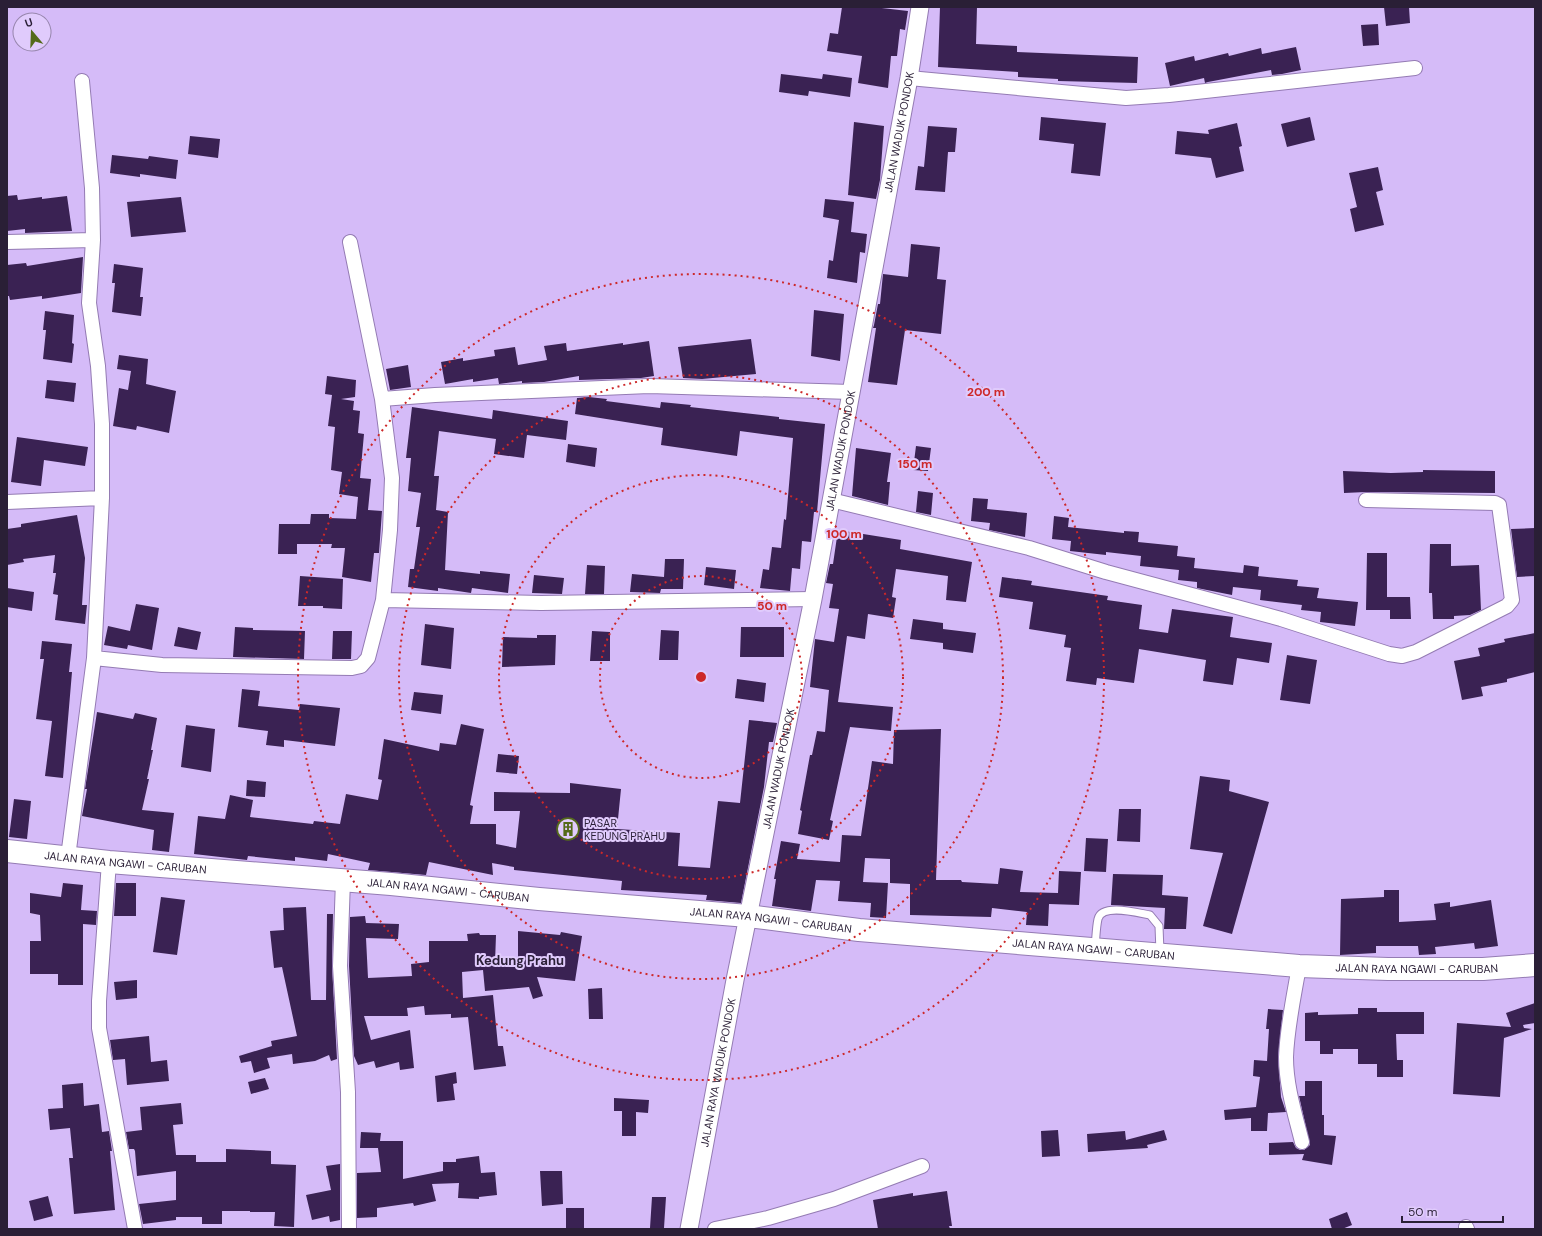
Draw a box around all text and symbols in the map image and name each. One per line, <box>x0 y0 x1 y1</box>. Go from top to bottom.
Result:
north arrow <box>12 12 52 52</box>
text: U <box>23 15 35 30</box>
street label: JALAN WADUK PONDOK <box>881 70 917 194</box>
text: 200 m <box>967 384 1005 400</box>
street label: JALAN WADUK PONDOK <box>822 389 858 512</box>
text: 150 m <box>898 456 932 472</box>
text: 100 m <box>826 526 862 542</box>
text: 50 m <box>757 598 787 614</box>
centre of rings <box>694 670 708 684</box>
street label: JALAN WADUK PONDOK <box>759 707 798 830</box>
building icon: PASAR KEDUNG PRAHU <box>555 816 581 842</box>
place label: PASAR KEDUNG PRAHU <box>584 816 665 843</box>
street label: JALAN RAYA NGAWI - CARUBAN <box>44 848 207 877</box>
street label: JALAN RAYA NGAWI - CARUBAN <box>367 875 530 905</box>
street label: JALAN RAYA NGAWI - CARUBAN <box>689 904 853 936</box>
street label: JALAN RAYA NGAWI - CARUBAN <box>1012 936 1175 963</box>
district label: Kedung Prahu <box>476 952 564 969</box>
street label: JALAN RAYA NGAWI - CARUBAN <box>1335 960 1499 976</box>
street label: JALAN RAYA WADUK PONDOK <box>697 996 739 1148</box>
scale bar <box>1402 1198 1503 1224</box>
text: 50 m <box>1408 1204 1437 1220</box>

